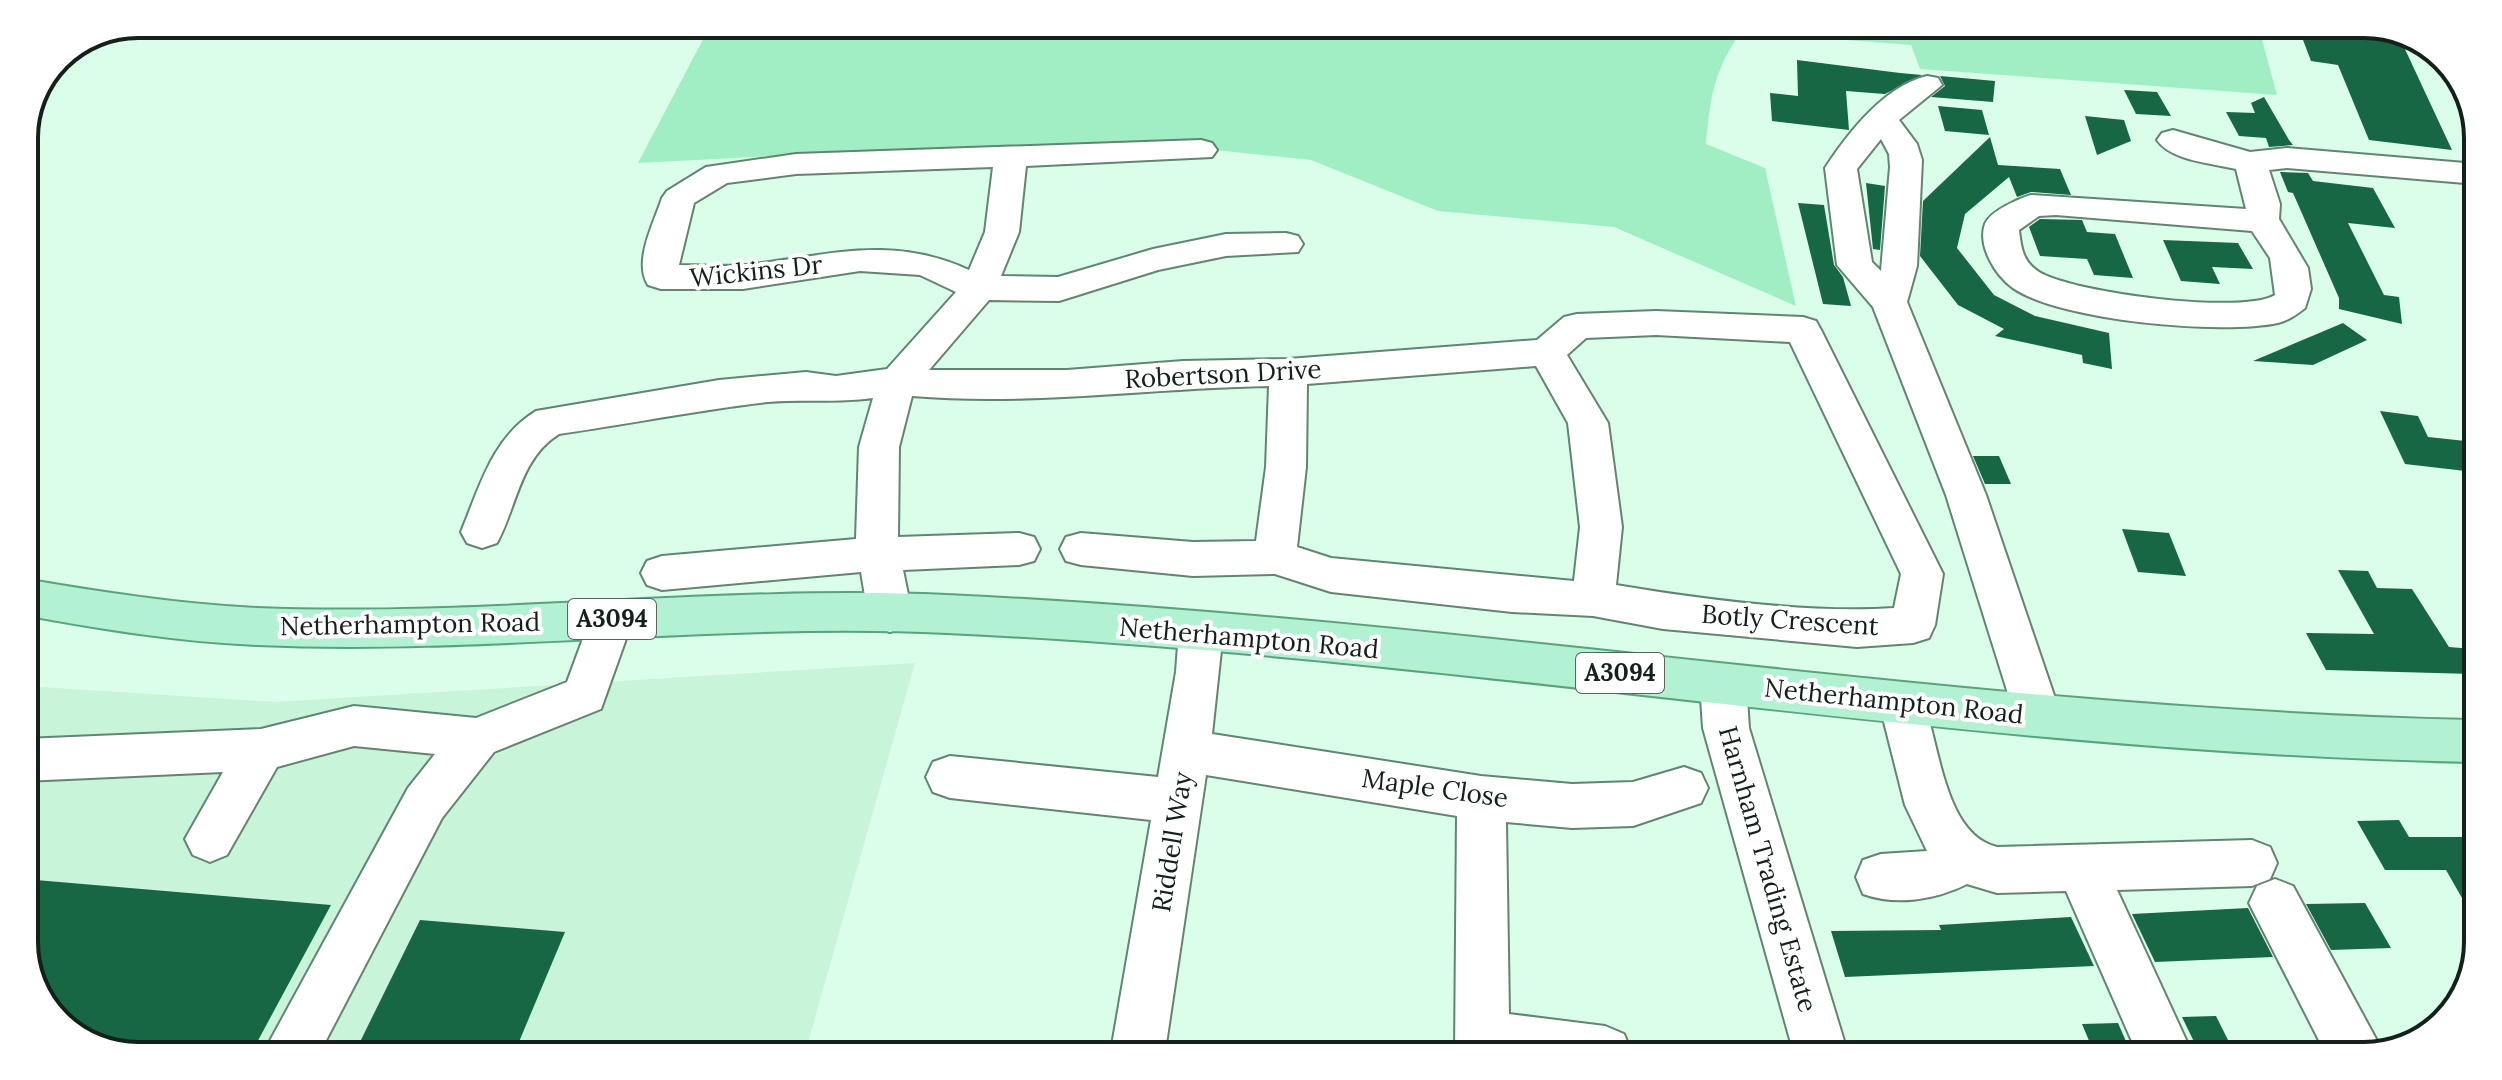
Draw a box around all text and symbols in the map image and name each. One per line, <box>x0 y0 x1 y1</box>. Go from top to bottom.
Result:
street label: Wickins Dr <box>688 247 825 294</box>
street label: Robertson Drive <box>1124 352 1322 395</box>
street label: Botly Crescent <box>1700 597 1880 642</box>
road number: A3094 <box>568 599 656 639</box>
street label: Netherhampton Road <box>280 605 540 642</box>
street label: Netherhampton Road <box>1118 610 1380 665</box>
road number: A3094 <box>1576 653 1664 693</box>
street label: Netherhampton Road <box>1763 670 2025 731</box>
street label: Harnham Trading Estate <box>1712 722 1825 1016</box>
street label: Maple Close <box>1360 761 1510 814</box>
street label: Riddell Way <box>1144 769 1199 914</box>

